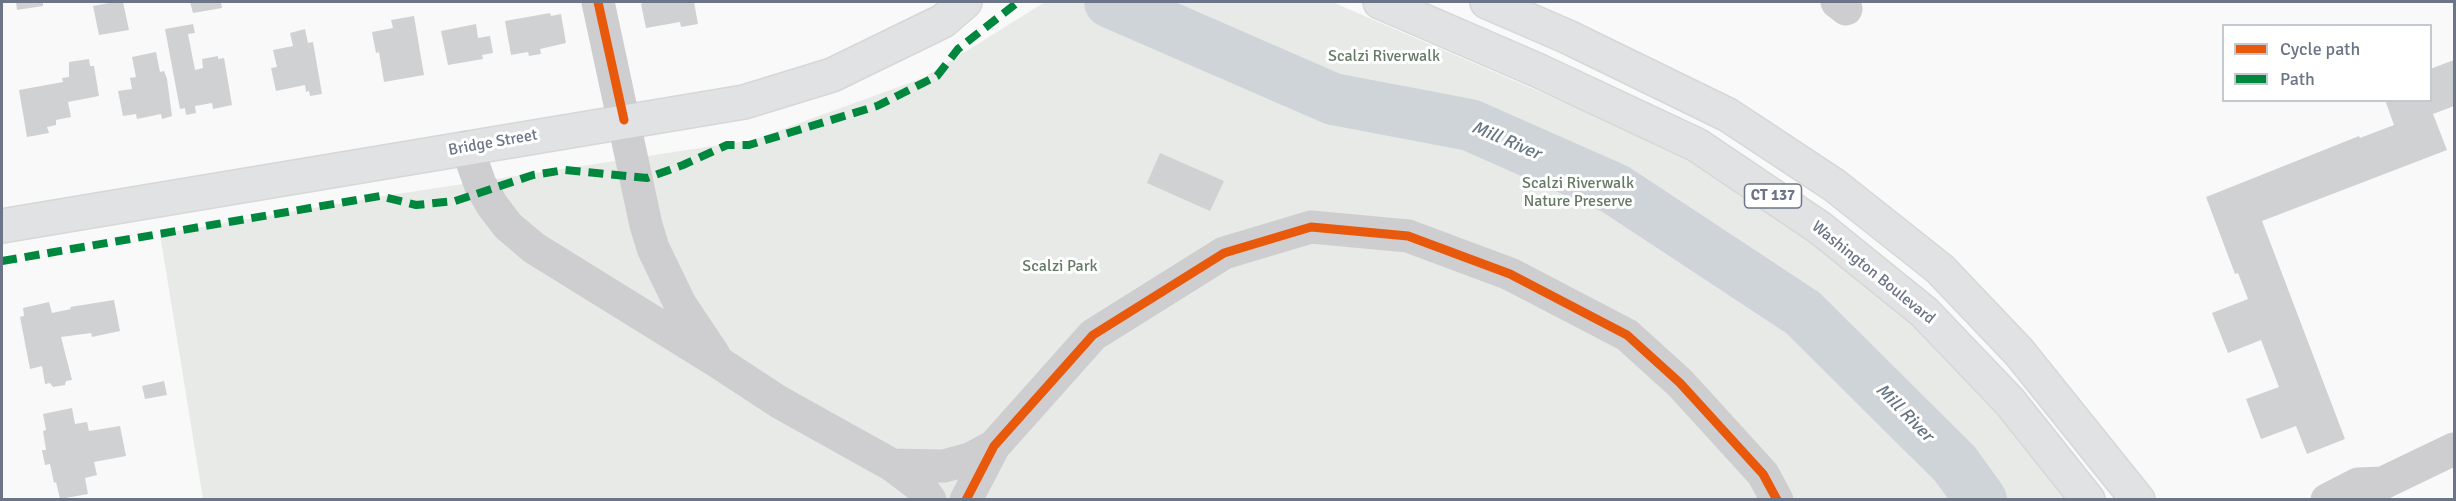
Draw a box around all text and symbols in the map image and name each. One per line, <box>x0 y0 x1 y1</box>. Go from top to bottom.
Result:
legend <box>2222 24 2432 102</box>
text: Cycle path <box>2280 38 2360 60</box>
park label: Scalzi Riverwalk <box>1328 47 1440 67</box>
text: Path <box>2280 68 2315 90</box>
water label: Mill River <box>1468 117 1544 165</box>
street label: Bridge Street <box>447 126 539 160</box>
park label: Scalzi Riverwalk Nature Preserve <box>1522 174 1634 212</box>
road number: CT 137 <box>1744 184 1802 208</box>
street label: Washington Boulevard <box>1807 217 1939 329</box>
park label: Scalzi Park <box>1022 257 1098 277</box>
water label: Mill River <box>1871 380 1937 446</box>

